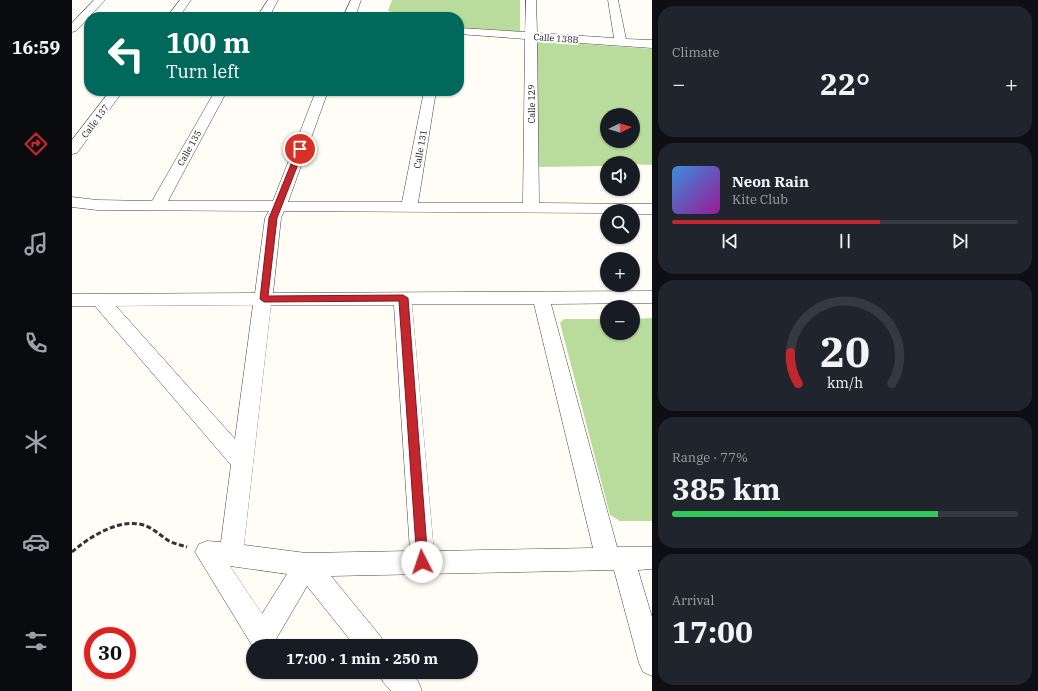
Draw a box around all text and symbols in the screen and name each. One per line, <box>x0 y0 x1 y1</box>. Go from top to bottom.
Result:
text: 100 m <box>166 24 250 61</box>
icon: left <box>100 28 152 80</box>
street label: Calle 138B <box>533 31 579 45</box>
text: 16:59 <box>12 36 60 59</box>
text: Climate <box>672 44 719 61</box>
text: Turn left <box>166 60 240 83</box>
text: 22° <box>820 64 870 103</box>
text: − <box>672 69 685 98</box>
text: + <box>1005 69 1018 98</box>
street label: Calle 129 <box>526 84 537 124</box>
street label: Calle 137 <box>79 102 111 140</box>
north arrow <box>600 108 640 148</box>
map controls <box>600 108 640 340</box>
street label: Calle 135 <box>175 128 203 168</box>
street label: Calle 131 <box>411 129 429 169</box>
icon: directions <box>22 130 50 158</box>
pin <box>283 132 317 166</box>
icon: arrive <box>289 138 311 160</box>
button: sound <box>600 156 640 196</box>
text: Neon Rain <box>732 172 809 191</box>
text: Kite Club <box>732 191 788 208</box>
button: search <box>600 204 640 244</box>
icon: music <box>22 230 50 258</box>
icon: previous <box>719 230 741 252</box>
icon: pause <box>834 230 856 252</box>
icon: next <box>949 230 971 252</box>
button: + <box>600 252 640 292</box>
button: − <box>600 300 640 340</box>
text: 20 <box>820 323 870 377</box>
icon: phone <box>22 329 50 357</box>
text: km/h <box>827 372 863 391</box>
icon: climate <box>22 428 50 456</box>
text: Range · 77% <box>672 449 748 466</box>
text: 385 km <box>672 469 781 508</box>
icon: car <box>22 528 50 556</box>
position arrow <box>401 541 443 583</box>
text: Arrival <box>672 592 714 609</box>
text: 17:00 <box>672 612 753 651</box>
icon: filters <box>22 627 50 655</box>
speed limit sign: 30 <box>84 627 136 679</box>
text: 17:00 · 1 min · 250 m <box>286 649 438 668</box>

